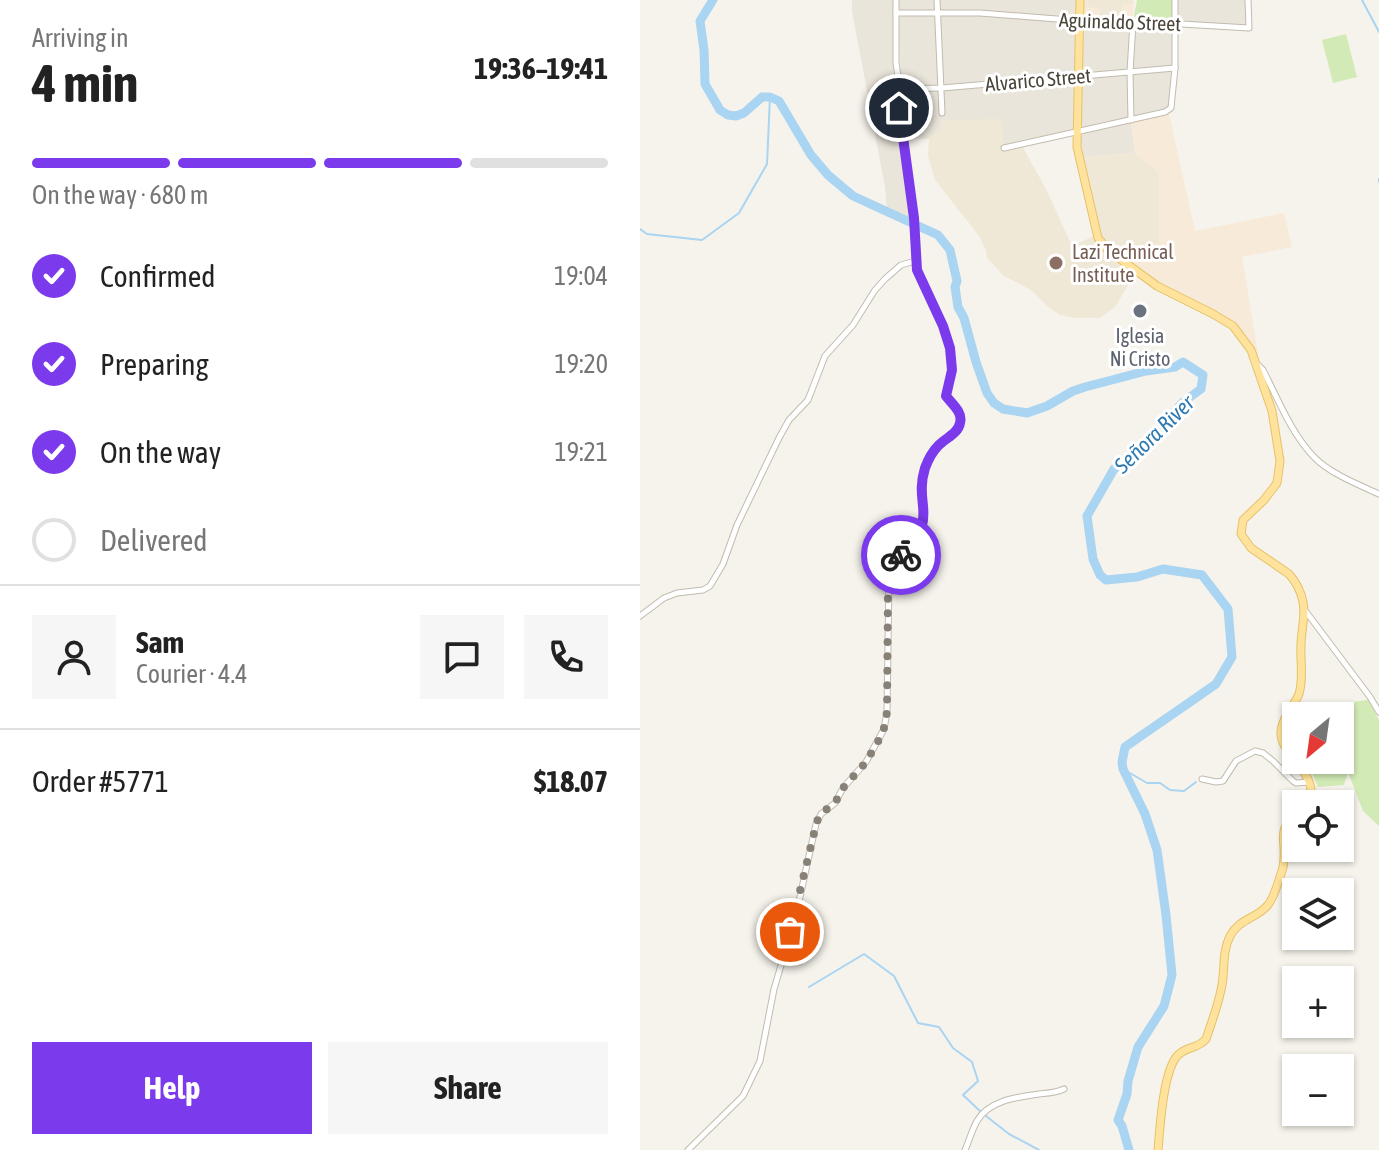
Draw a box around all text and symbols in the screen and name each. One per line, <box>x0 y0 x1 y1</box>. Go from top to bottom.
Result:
street label: Aguinaldo Street <box>1059 8 1182 35</box>
text: Arriving in <box>32 23 129 53</box>
text: 19:36–19:41 <box>474 51 608 85</box>
text: 4 min <box>32 53 138 113</box>
street label: Alvarico Street <box>984 63 1092 96</box>
pin <box>865 74 933 142</box>
icon: home <box>877 86 921 130</box>
text: On the way · 680 m <box>32 180 209 210</box>
place label: Lazi Technical Institute <box>1072 240 1174 286</box>
icon: check <box>32 254 76 298</box>
marker: Lazi Technical Institute <box>1047 254 1065 272</box>
text: Confirmed <box>100 259 215 293</box>
text: 19:04 <box>554 261 608 291</box>
marker: Iglesia Ni Cristo <box>1131 302 1149 320</box>
place label: Iglesia Ni Cristo <box>1110 324 1170 370</box>
icon: check <box>32 342 76 386</box>
text: Preparing <box>100 347 209 381</box>
text: 19:20 <box>554 349 608 379</box>
water label: Señora River <box>1108 389 1200 479</box>
icon: check <box>32 430 76 474</box>
text: On the way <box>100 435 221 469</box>
text: 19:21 <box>554 437 608 467</box>
courier <box>861 515 941 595</box>
text: Delivered <box>100 523 208 557</box>
icon: bike <box>879 533 923 577</box>
button: person <box>32 615 116 699</box>
button: chat <box>420 615 504 699</box>
button: phone <box>524 615 608 699</box>
text: Sam <box>136 625 184 659</box>
text: Courier · 4.4 <box>136 659 247 689</box>
north arrow <box>1282 702 1354 774</box>
map controls <box>1282 702 1354 1126</box>
text: Order #5771 <box>32 764 169 798</box>
text: $18.07 <box>534 764 608 798</box>
button: locate <box>1282 790 1354 862</box>
button: layers <box>1282 878 1354 950</box>
pin <box>756 898 824 966</box>
icon: bag <box>768 910 812 954</box>
button: + <box>1282 966 1354 1038</box>
button: Help <box>32 1042 312 1134</box>
button: Share <box>328 1042 608 1134</box>
button: − <box>1282 1054 1354 1126</box>

